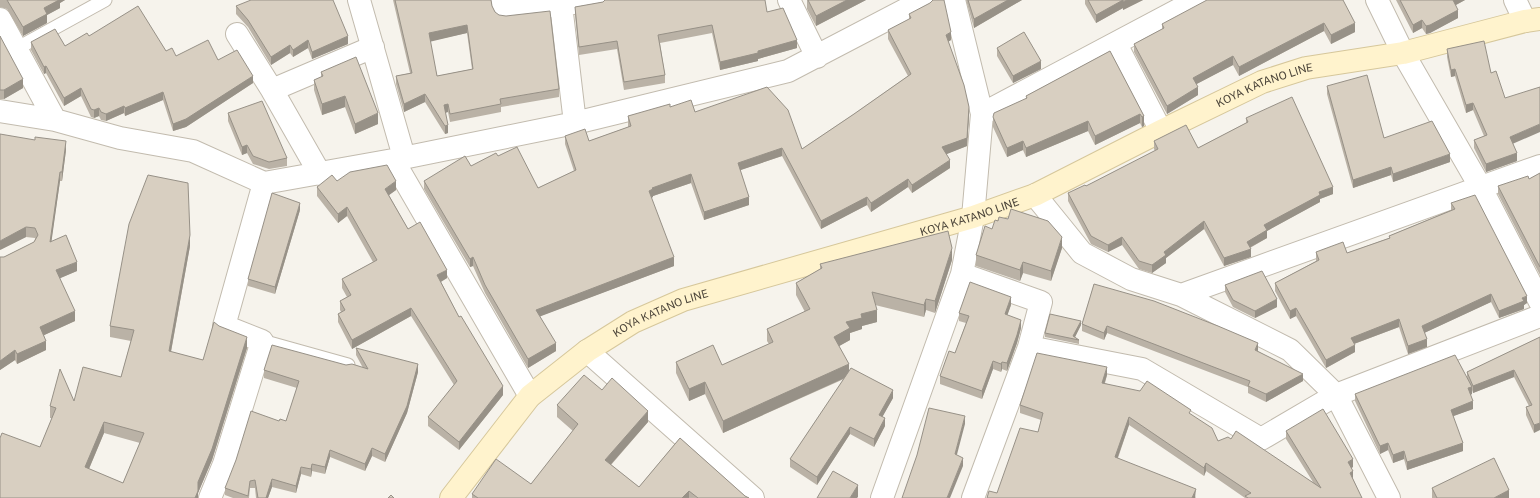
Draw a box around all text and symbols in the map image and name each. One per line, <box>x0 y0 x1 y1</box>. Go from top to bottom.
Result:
street label: KOYA KATANO LINE <box>1214 61 1314 109</box>
street label: KOYA KATANO LINE <box>919 195 1021 238</box>
street label: KOYA KATANO LINE <box>611 287 710 339</box>

